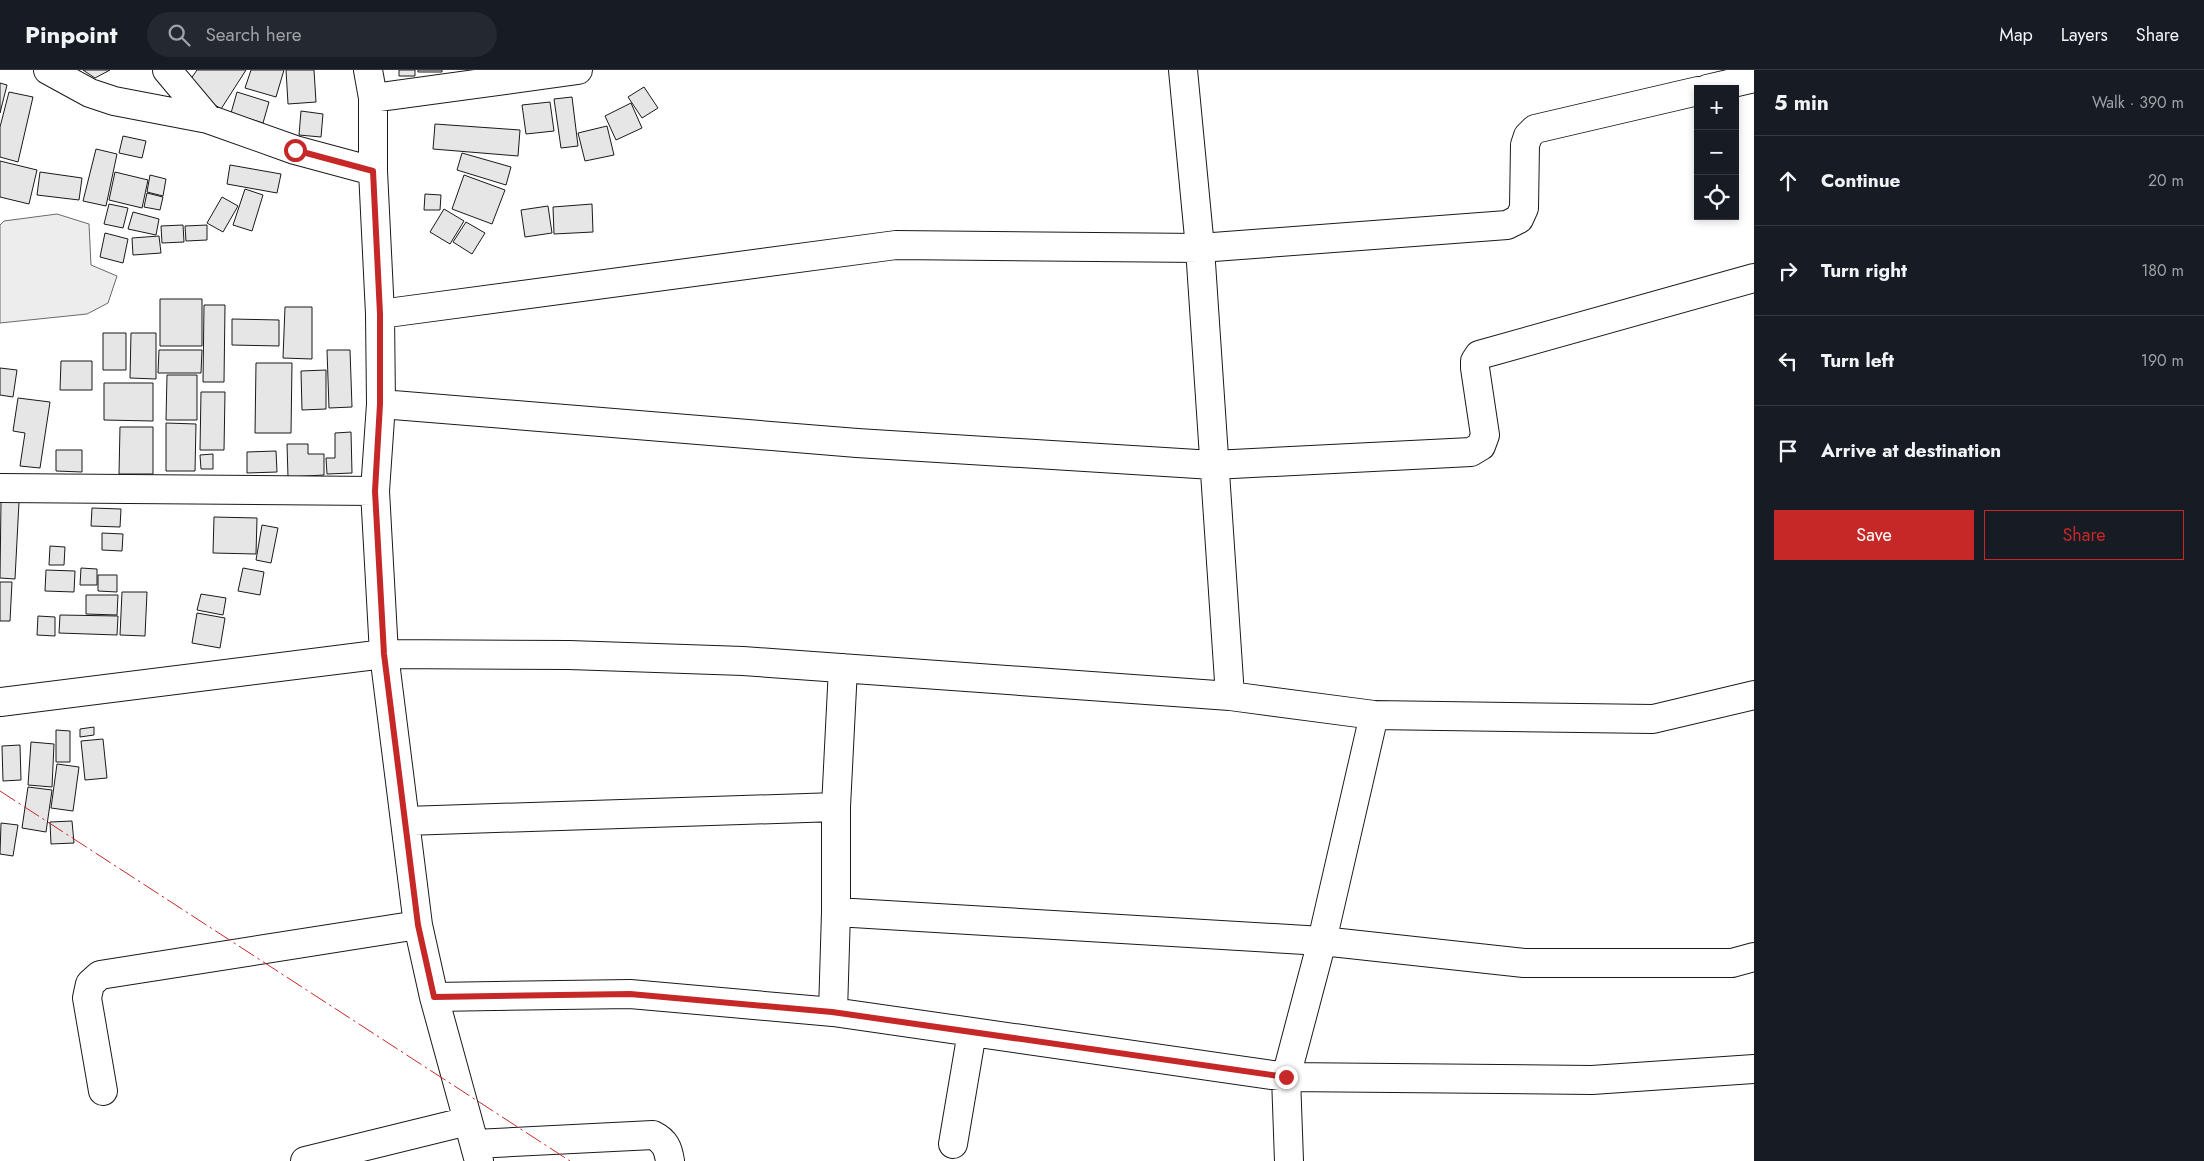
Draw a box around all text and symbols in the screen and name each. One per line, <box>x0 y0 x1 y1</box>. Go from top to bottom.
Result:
search box <box>147 12 497 57</box>
text: Pinpoint <box>25 17 117 52</box>
icon: search <box>165 21 193 49</box>
text: Search here <box>205 21 302 48</box>
text: Map <box>1999 22 2033 48</box>
text: Layers <box>2061 22 2108 48</box>
text: Share <box>2136 22 2179 48</box>
map controls <box>1694 85 1739 220</box>
button: + <box>1694 85 1739 130</box>
text: 5 min <box>1774 88 1829 118</box>
text: Walk · 390 m <box>2092 91 2184 114</box>
button: − <box>1694 130 1739 175</box>
route start <box>284 139 307 162</box>
icon: ahead <box>1774 167 1802 195</box>
text: Continue <box>1821 167 1900 194</box>
text: 20 m <box>2148 169 2184 192</box>
button: locate <box>1694 175 1739 220</box>
icon: right <box>1774 257 1802 285</box>
text: Turn right <box>1821 257 1907 284</box>
text: 180 m <box>2141 259 2184 282</box>
icon: left <box>1774 347 1802 375</box>
text: Turn left <box>1821 347 1894 374</box>
text: 190 m <box>2141 349 2184 372</box>
icon: arrive <box>1774 437 1802 465</box>
text: Arrive at destination <box>1821 437 2001 464</box>
button: Save <box>1774 510 1974 560</box>
button: Share <box>1984 510 2184 560</box>
route end <box>1275 1066 1298 1089</box>

